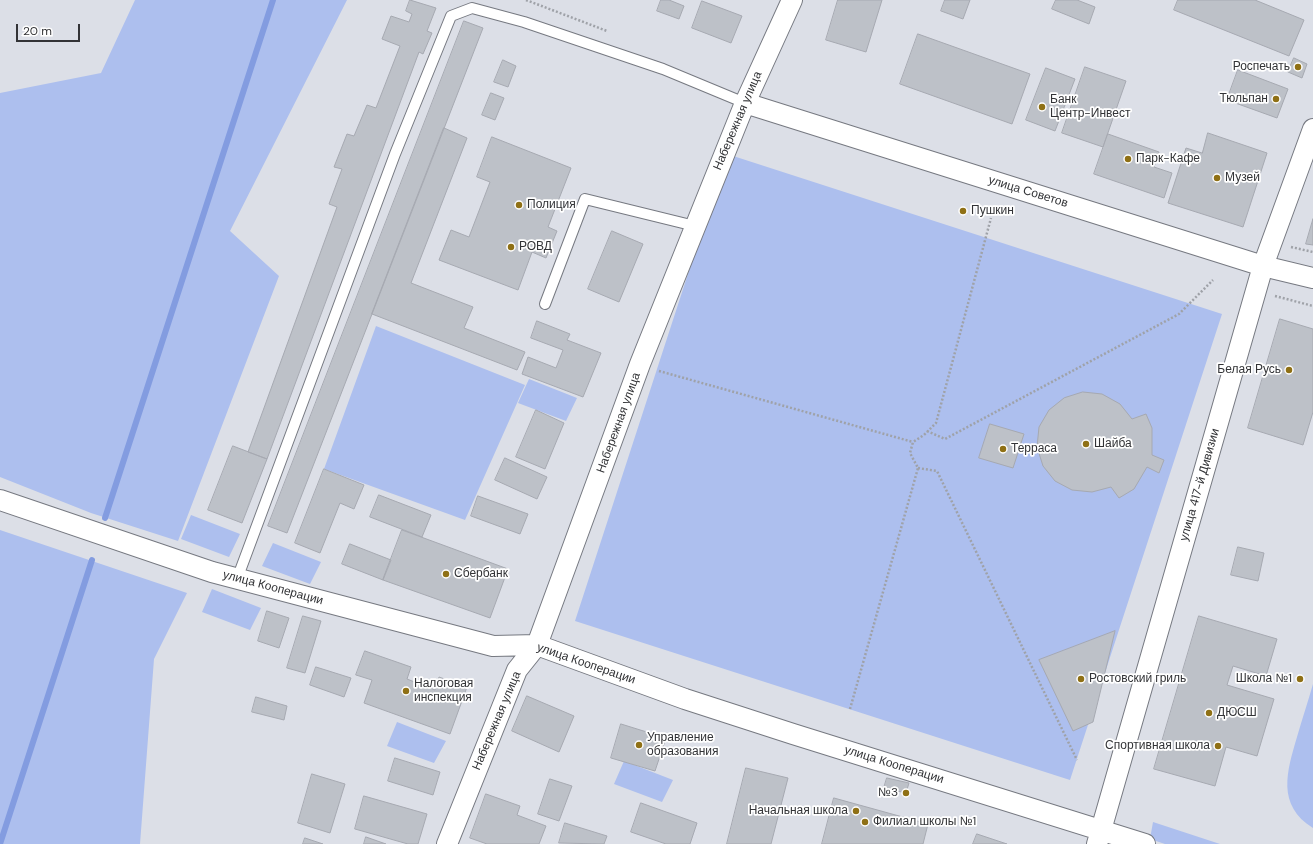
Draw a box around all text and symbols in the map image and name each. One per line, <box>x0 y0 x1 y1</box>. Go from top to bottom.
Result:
scale bar <box>18 16 82 42</box>
text: 20 m <box>23 23 52 39</box>
place label: Роспечать <box>1233 60 1290 74</box>
marker: Роспечать <box>1293 62 1303 72</box>
street label: Набережная улица <box>711 69 765 173</box>
place label: Тюльпан <box>1219 92 1268 106</box>
place label: Банк Центр-Инвест <box>1050 93 1131 121</box>
marker: Тюльпан <box>1271 94 1281 104</box>
marker: Банк Центр-Инвест <box>1037 102 1047 112</box>
place label: Парк-Кафе <box>1136 152 1200 166</box>
marker: Парк-Кафе <box>1123 154 1133 164</box>
place label: Музей <box>1225 171 1260 185</box>
street label: улица Советов <box>986 173 1070 211</box>
marker: Музей <box>1212 173 1222 183</box>
place label: Полиция <box>527 198 576 212</box>
marker: Полиция <box>514 200 524 210</box>
place label: Пушкин <box>971 204 1014 218</box>
marker: Пушкин <box>958 206 968 216</box>
place label: РОВД <box>519 240 552 254</box>
marker: РОВД <box>506 242 516 252</box>
place label: Белая Русь <box>1217 363 1281 377</box>
marker: Белая Русь <box>1284 365 1294 375</box>
street label: Набережная улица <box>594 371 644 475</box>
street label: улица 417-й Дивизии <box>1177 427 1223 543</box>
place label: Шайба <box>1094 437 1132 451</box>
marker: Шайба <box>1081 439 1091 449</box>
place label: Терраса <box>1011 442 1057 456</box>
marker: Терраса <box>998 444 1008 454</box>
place label: Сбербанк <box>454 567 508 581</box>
street label: улица Кооперации <box>221 568 325 608</box>
marker: Сбербанк <box>441 569 451 579</box>
street label: улица Кооперации <box>535 640 637 688</box>
street label: Набережная улица <box>470 669 524 773</box>
place label: Ростовский гриль <box>1089 672 1186 686</box>
place label: Школа №1 <box>1236 672 1292 686</box>
marker: Ростовский гриль <box>1076 674 1086 684</box>
marker: Школа №1 <box>1295 674 1305 684</box>
place label: Налоговая инспекция <box>414 677 473 705</box>
marker: Налоговая инспекция <box>401 686 411 696</box>
place label: ДЮСШ <box>1217 706 1257 720</box>
marker: ДЮСШ <box>1204 708 1214 718</box>
place label: Управление образования <box>647 731 719 759</box>
place label: Спортивная школа <box>1105 739 1210 753</box>
marker: Управление образования <box>634 740 644 750</box>
marker: Спортивная школа <box>1213 741 1223 751</box>
street label: улица Кооперации <box>842 743 946 787</box>
place label: №3 <box>878 786 898 800</box>
marker: №3 <box>901 788 911 798</box>
place label: Начальная школа <box>749 804 848 818</box>
marker: Начальная школа <box>851 806 861 816</box>
place label: Филиал школы №1 <box>873 815 976 829</box>
marker: Филиал школы №1 <box>860 817 870 827</box>

